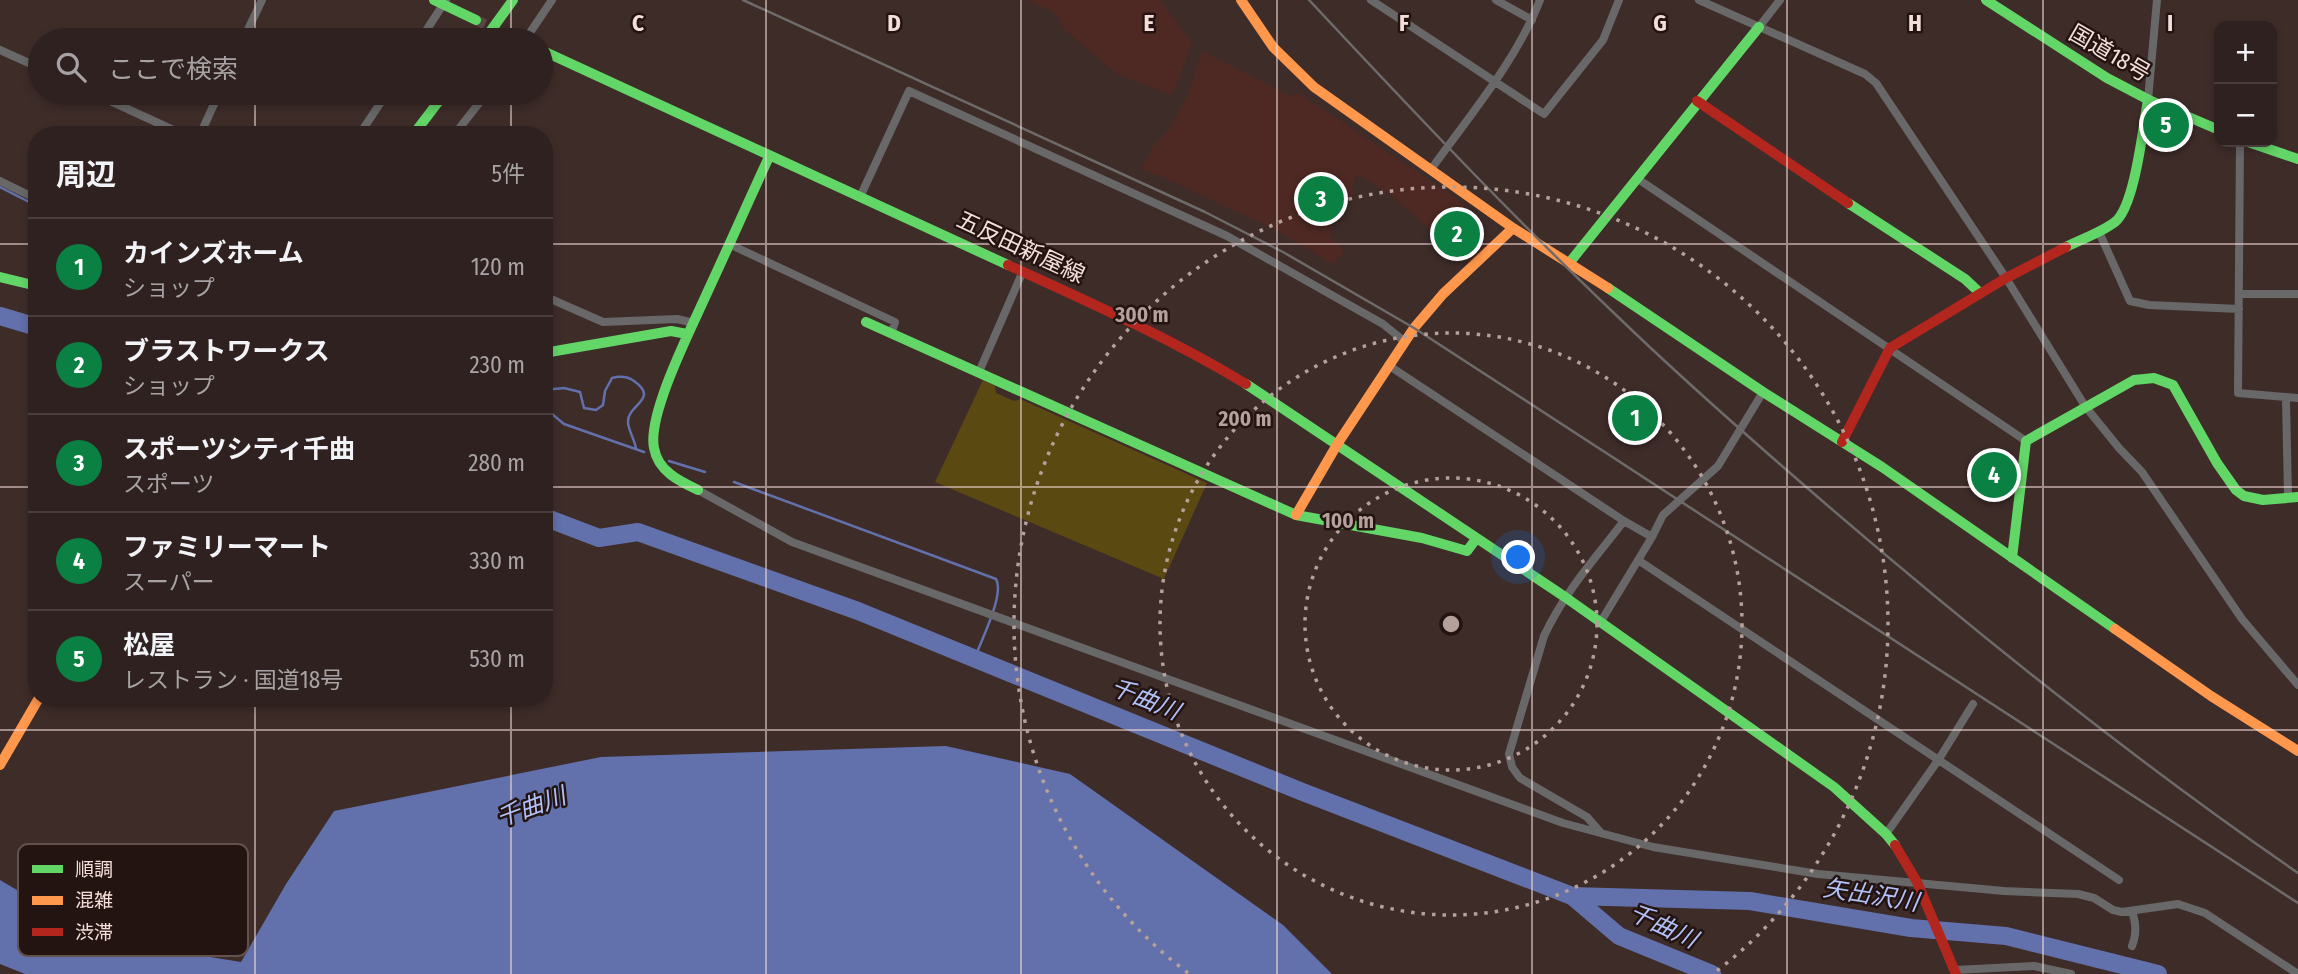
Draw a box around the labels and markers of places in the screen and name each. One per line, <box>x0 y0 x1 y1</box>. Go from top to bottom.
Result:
pin: 5 <box>2143 99 2189 151</box>
pin: 3 <box>1298 173 1344 225</box>
pin: 2 <box>1434 208 1480 260</box>
pin: 1 <box>1612 392 1658 444</box>
pin: 4 <box>1971 449 2017 501</box>
centre of rings <box>1439 612 1463 636</box>

